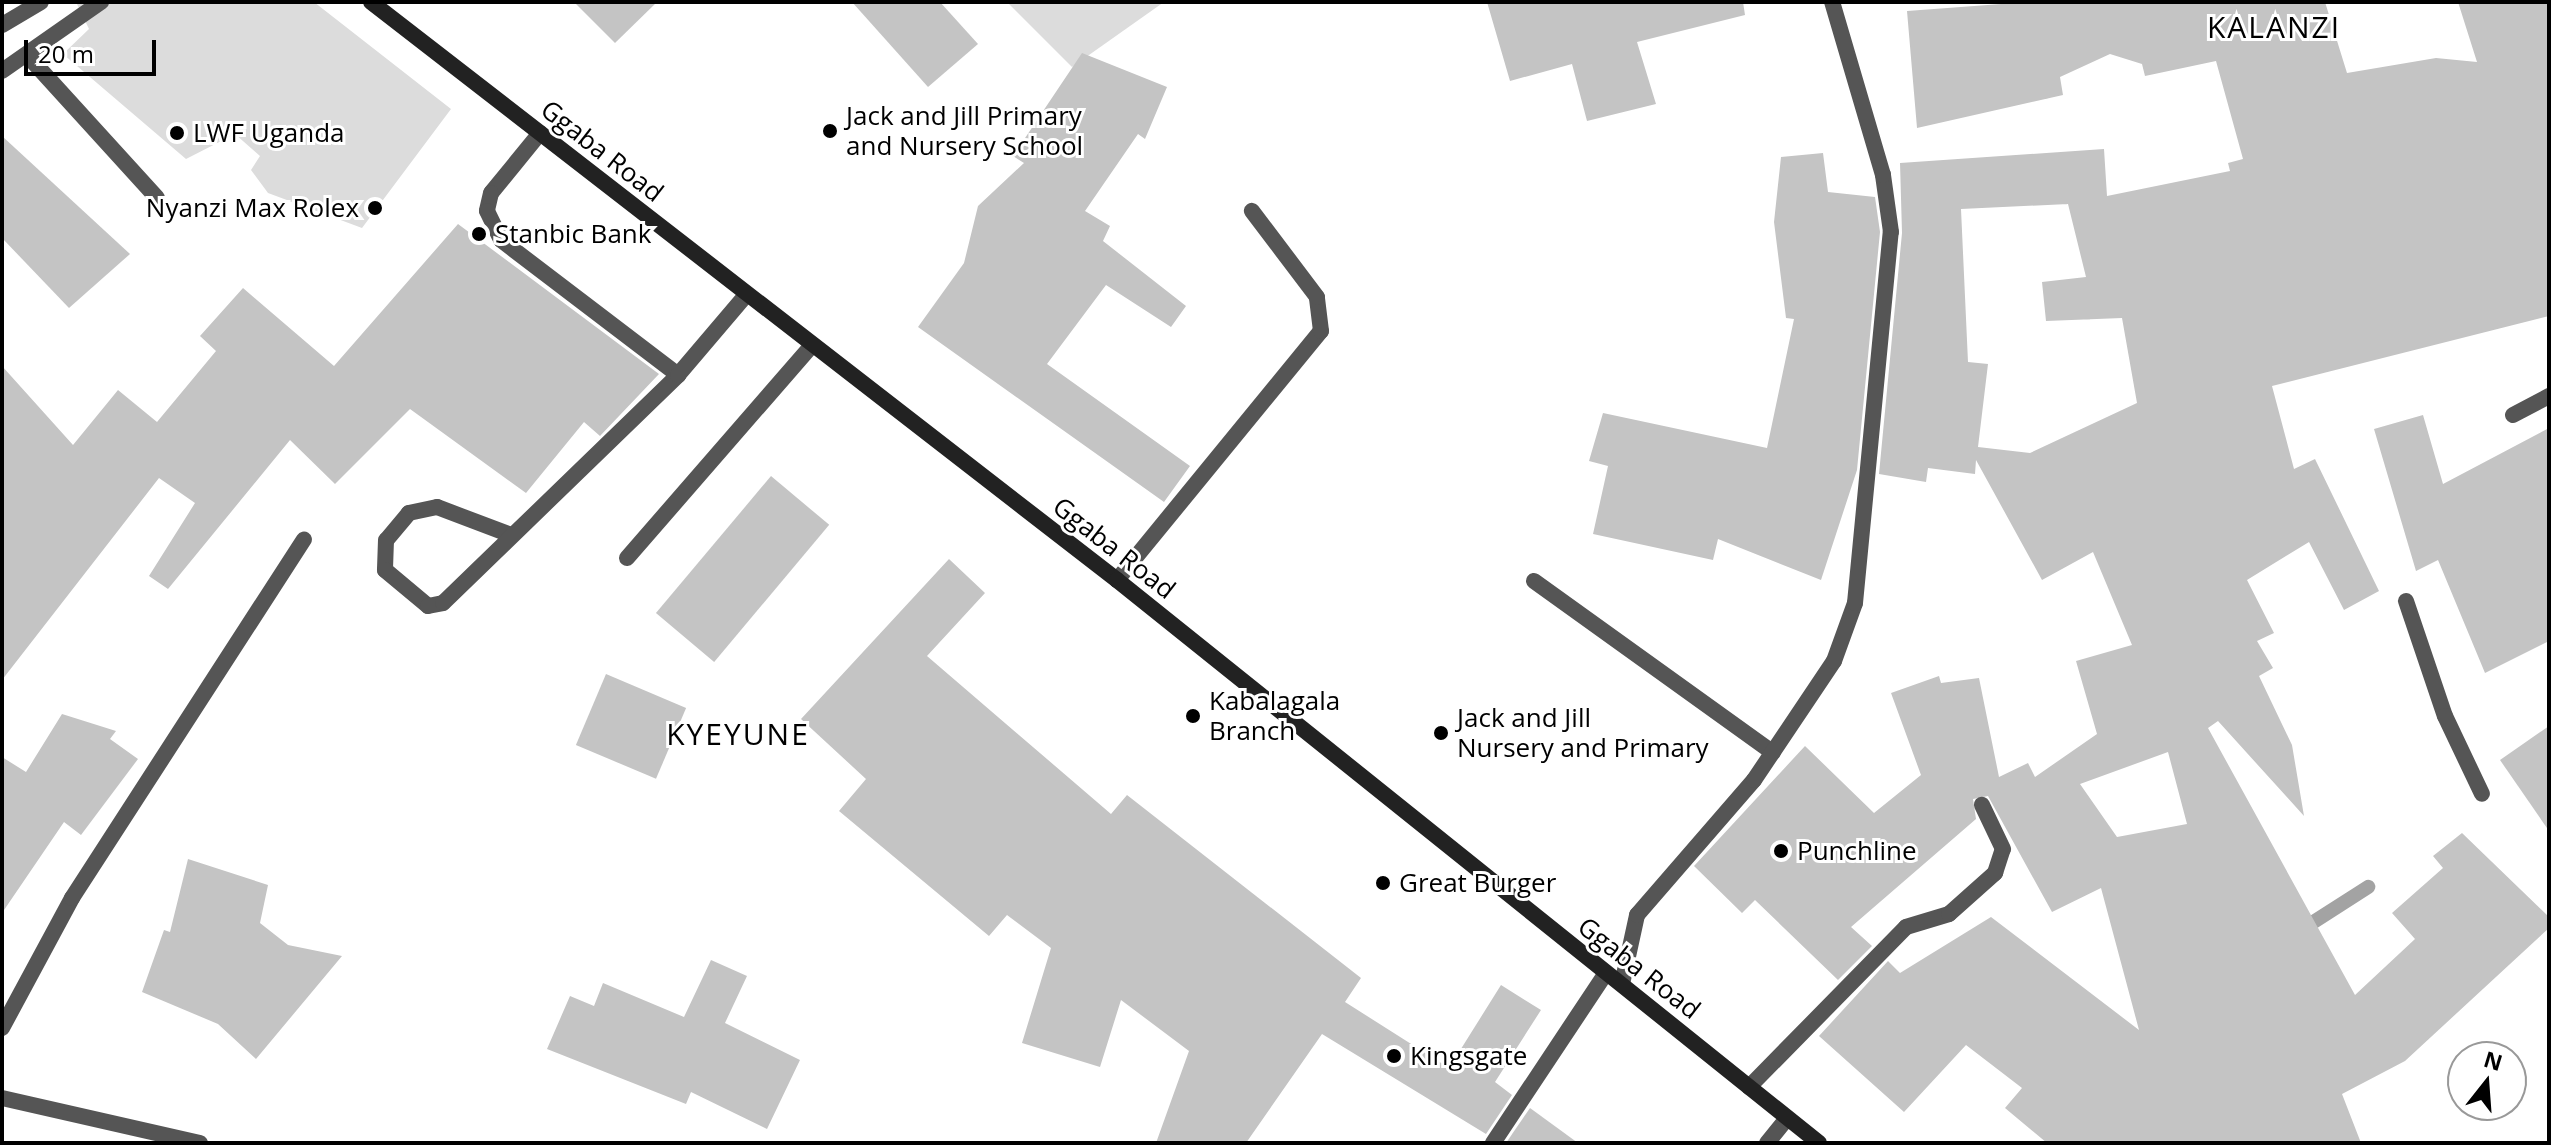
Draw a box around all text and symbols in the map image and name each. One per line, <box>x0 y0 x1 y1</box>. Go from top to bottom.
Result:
district label: KALANZI <box>2207 9 2341 45</box>
scale bar <box>28 24 160 74</box>
text: 20 m <box>38 37 94 70</box>
street label: Ggaba Road <box>535 94 669 208</box>
place label: Jack and Jill Primary and Nursery School <box>846 100 1083 162</box>
place label: LWF Uganda <box>193 117 345 149</box>
marker: Jack and Jill Primary and Nursery School <box>821 122 839 140</box>
marker: LWF Uganda <box>168 124 186 142</box>
place label: Nyanzi Max Rolex <box>146 192 359 224</box>
marker: Nyanzi Max Rolex <box>366 199 384 217</box>
place label: Stanbic Bank <box>495 218 651 250</box>
marker: Stanbic Bank <box>470 225 488 243</box>
street label: Ggaba Road <box>1047 491 1181 605</box>
place label: Kabalagala Branch <box>1209 685 1340 746</box>
place label: Jack and Jill Nursery and Primary <box>1457 702 1709 764</box>
marker: Kabalagala Branch <box>1184 707 1202 725</box>
district label: KYEYUNE <box>666 716 810 752</box>
marker: Jack and Jill Nursery and Primary <box>1432 724 1450 742</box>
place label: Punchline <box>1797 835 1917 867</box>
marker: Punchline <box>1772 842 1790 860</box>
place label: Great Burger <box>1399 867 1556 899</box>
marker: Great Burger <box>1374 874 1392 892</box>
street label: Ggaba Road <box>1572 911 1706 1025</box>
place label: Kingsgate <box>1410 1040 1527 1072</box>
north arrow <box>2447 1041 2527 1121</box>
text: N <box>2480 1043 2506 1077</box>
marker: Kingsgate <box>1385 1047 1403 1065</box>

